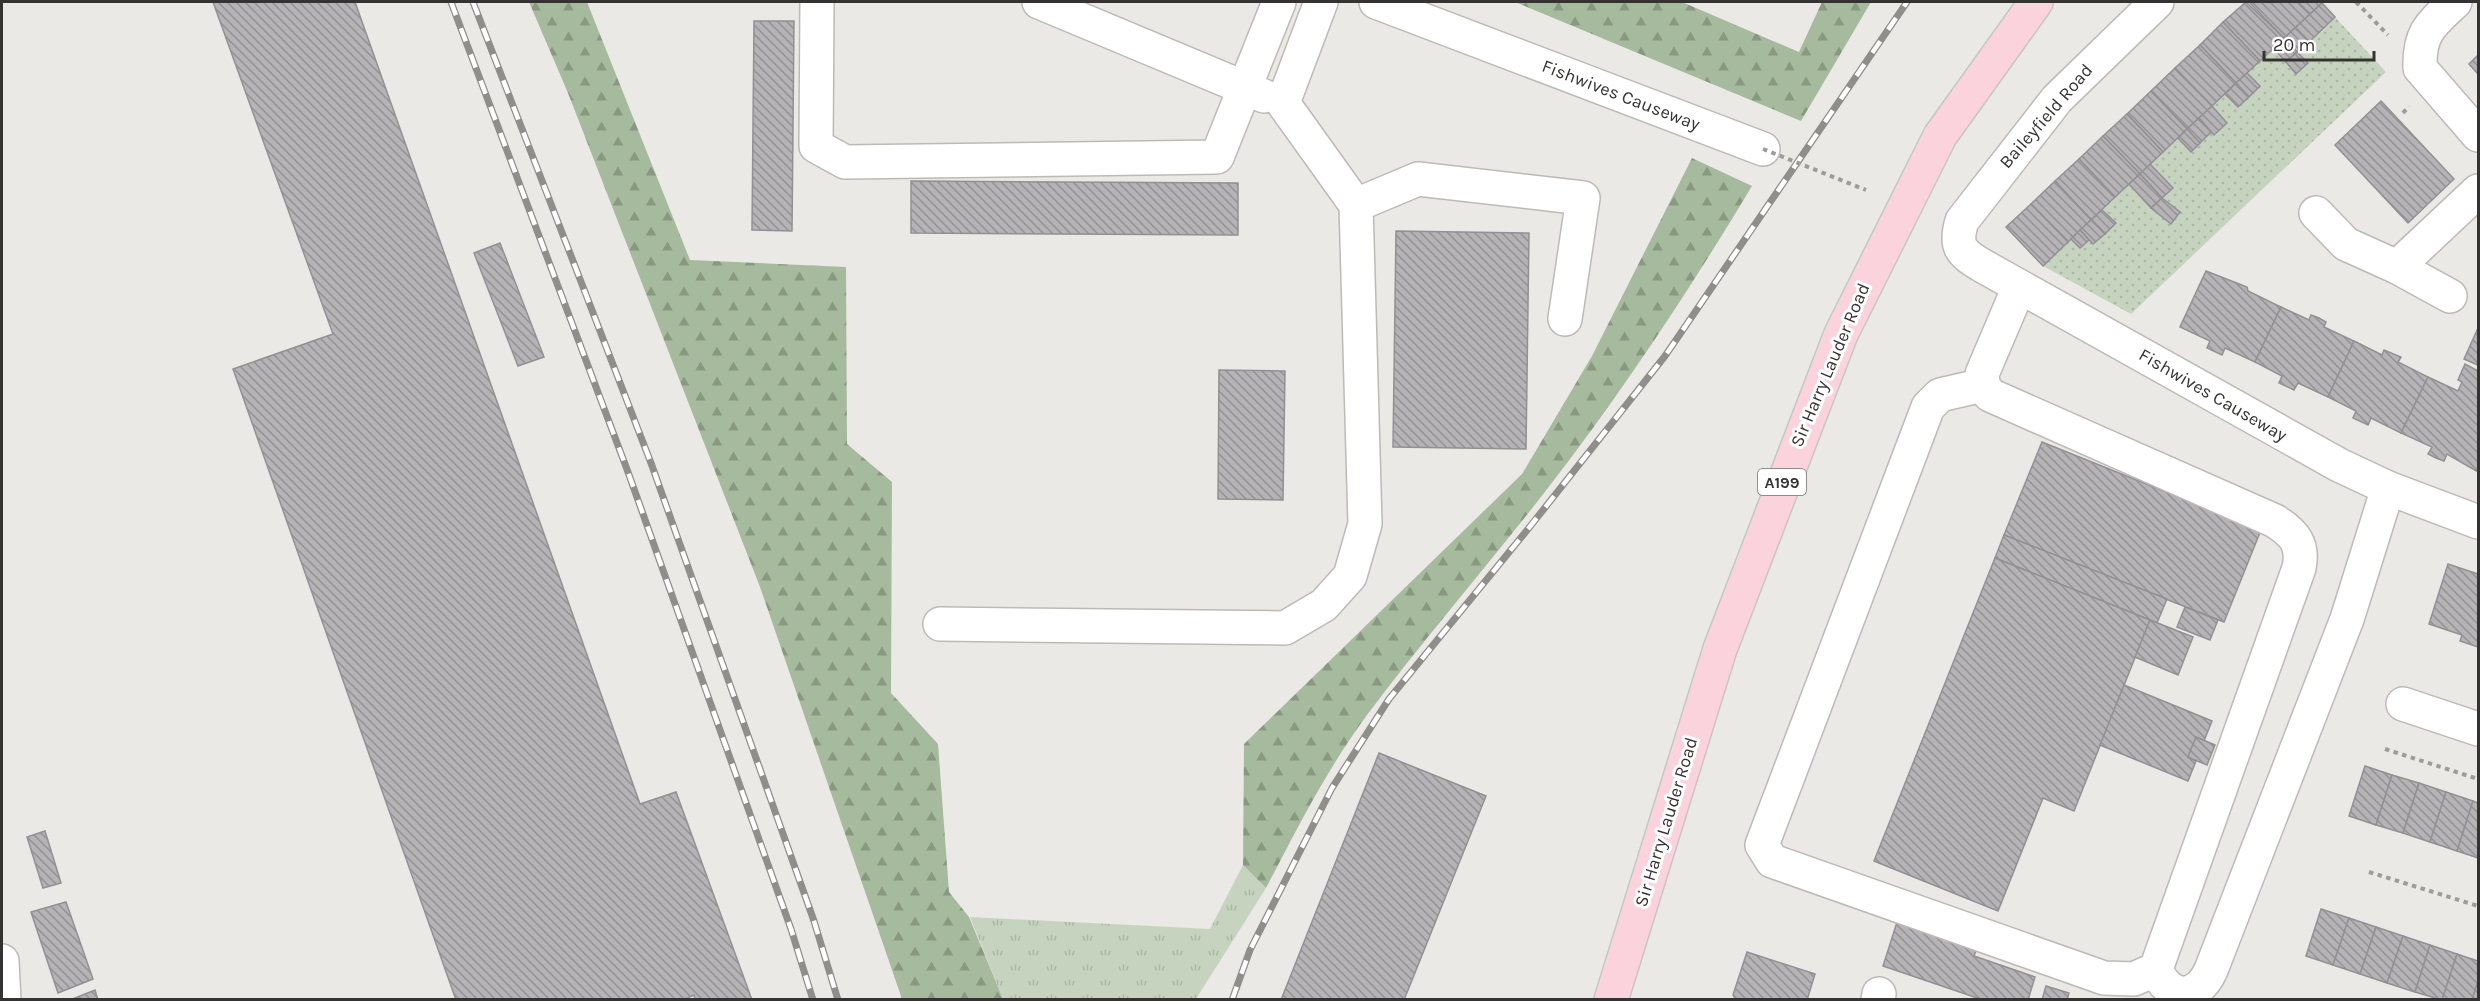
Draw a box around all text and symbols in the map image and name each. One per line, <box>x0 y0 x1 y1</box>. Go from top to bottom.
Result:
scale bar <box>2264 24 2374 62</box>
text: 20 m <box>2273 34 2315 56</box>
street label: Fishwives Causeway <box>1539 55 1704 135</box>
street label: Baileyfield Road <box>1995 59 2097 173</box>
street label: Sir Harry Lauder Road <box>1785 280 1875 450</box>
street label: Fishwives Causeway <box>2135 344 2292 447</box>
road number: A199 <box>1758 469 1806 495</box>
street label: Sir Harry Lauder Road <box>1630 735 1702 909</box>

